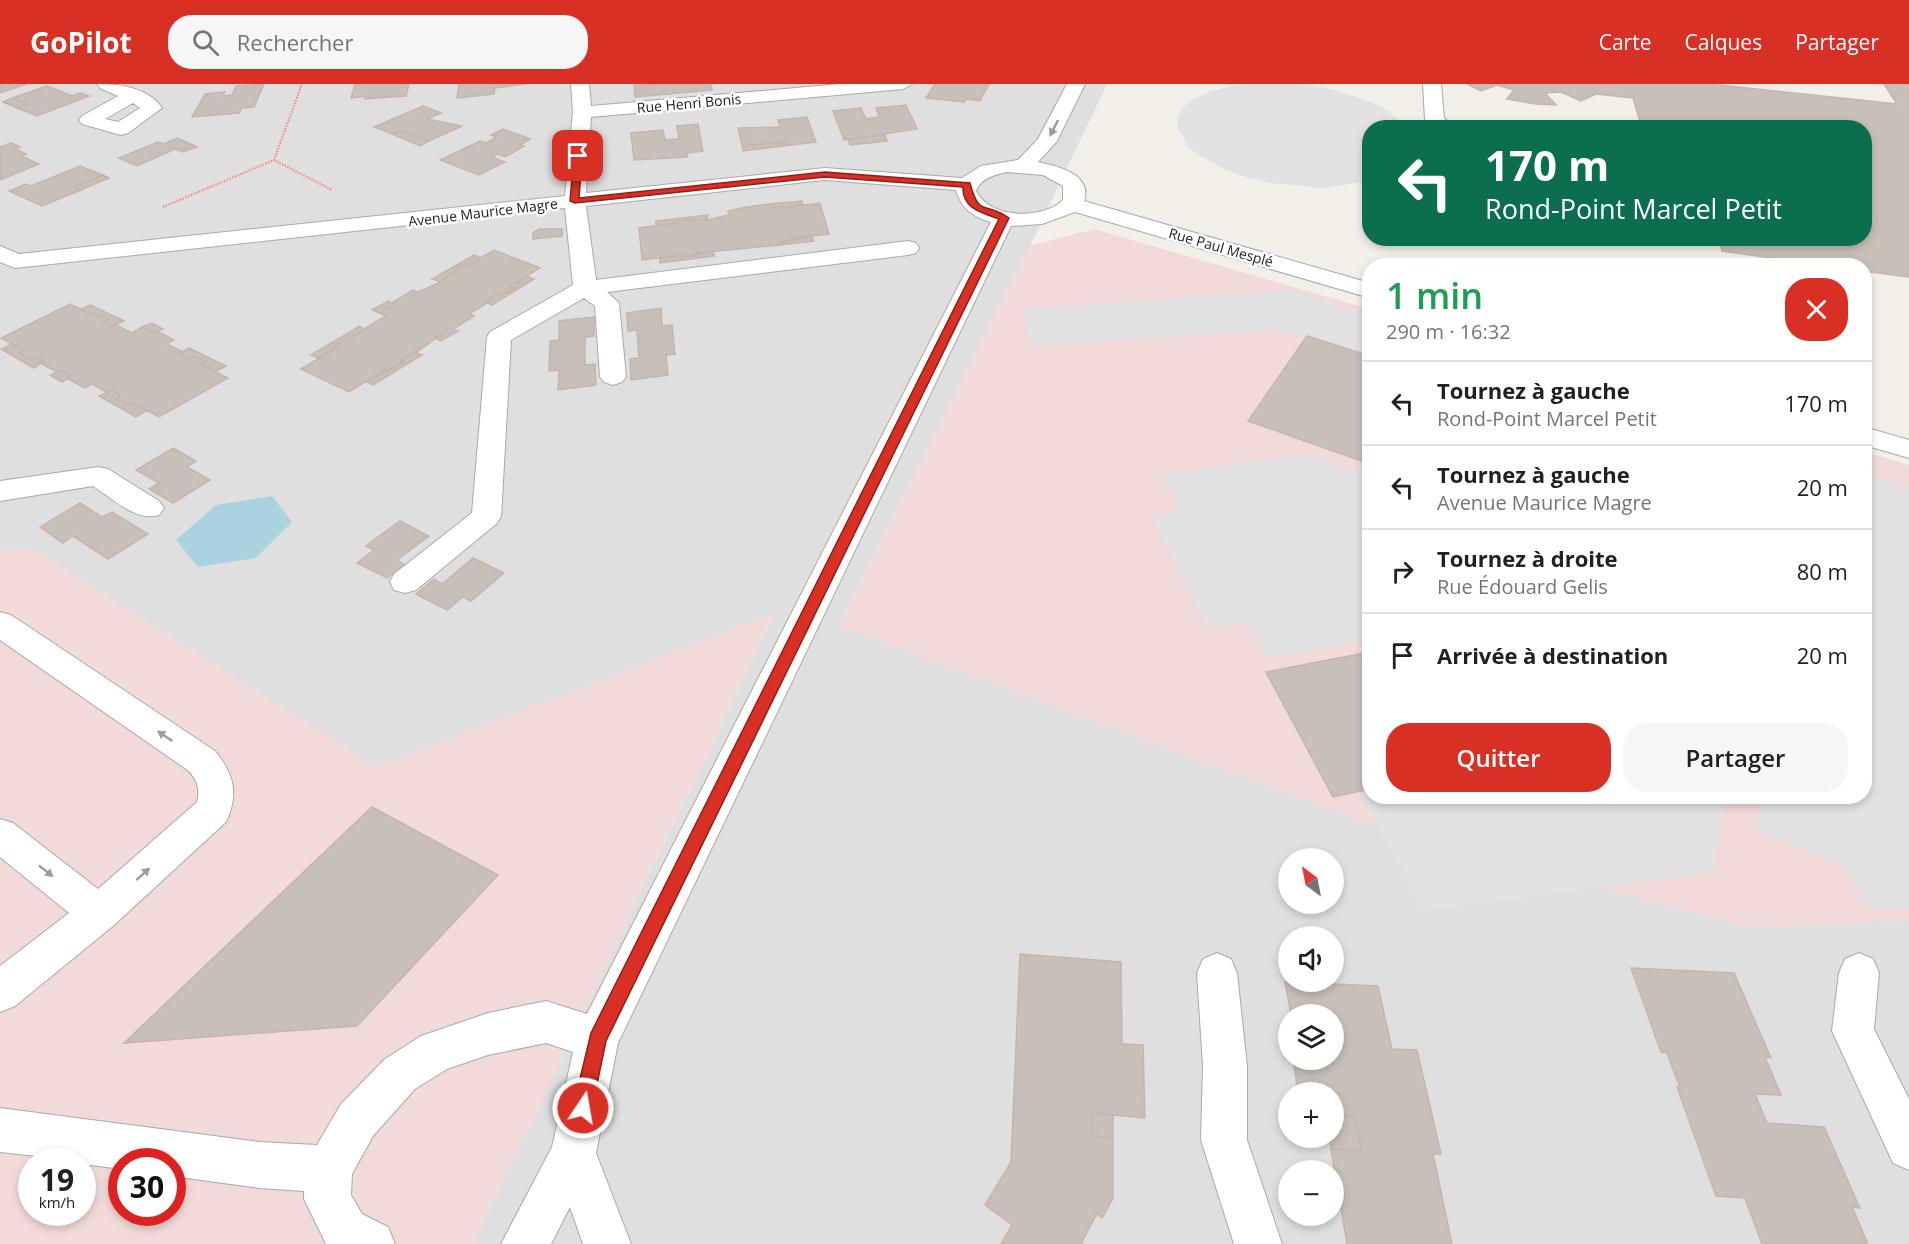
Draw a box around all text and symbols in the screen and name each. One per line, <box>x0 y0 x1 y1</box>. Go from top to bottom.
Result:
search box <box>168 15 588 69</box>
text: GoPilot <box>30 23 132 61</box>
icon: search <box>189 26 222 59</box>
text: Rechercher <box>237 27 353 57</box>
text: Carte <box>1599 28 1651 56</box>
text: Calques <box>1684 28 1762 56</box>
text: Partager <box>1795 28 1879 56</box>
street label: Rue Henri Bonis <box>636 89 742 117</box>
one-way arrow <box>1050 119 1059 136</box>
pin <box>552 130 603 181</box>
text: 170 m <box>1485 136 1609 193</box>
icon: arrive <box>561 139 594 172</box>
icon: left <box>1386 144 1464 222</box>
text: Rond-Point Marcel Petit <box>1485 190 1782 227</box>
street label: Avenue Maurice Magre <box>407 193 559 231</box>
street label: Rue Paul Mesplé <box>1167 223 1276 271</box>
text: 1 min <box>1386 271 1483 320</box>
button: close <box>1785 278 1848 341</box>
text: 290 m · 16:32 <box>1386 318 1511 345</box>
text: Tournez à gauche <box>1437 375 1630 405</box>
icon: left <box>1386 387 1419 420</box>
text: 170 m <box>1784 388 1848 418</box>
text: Rond-Point Marcel Petit <box>1437 405 1657 432</box>
text: Tournez à gauche <box>1437 459 1630 489</box>
icon: left <box>1386 471 1419 504</box>
text: 20 m <box>1797 472 1848 502</box>
text: Avenue Maurice Magre <box>1437 489 1652 516</box>
text: Tournez à droite <box>1437 543 1618 573</box>
icon: right <box>1386 555 1419 588</box>
text: 80 m <box>1797 556 1848 586</box>
text: Rue Édouard Gelis <box>1437 573 1608 600</box>
icon: arrive <box>1386 639 1419 672</box>
text: Arrivée à destination <box>1437 640 1668 670</box>
text: 20 m <box>1797 640 1848 670</box>
button: Quitter <box>1386 723 1611 792</box>
button: Partager <box>1623 723 1848 792</box>
one-way arrow <box>157 731 173 742</box>
north arrow <box>1278 848 1344 914</box>
map controls <box>1278 848 1344 1226</box>
one-way arrow <box>38 864 54 877</box>
one-way arrow <box>135 868 150 881</box>
button: sound <box>1278 926 1344 992</box>
button: layers <box>1278 1004 1344 1070</box>
position arrow <box>551 1076 615 1140</box>
button: + <box>1278 1082 1344 1148</box>
speed limit sign: 30 <box>108 1148 186 1226</box>
text: 19 <box>40 1159 74 1200</box>
button: − <box>1278 1160 1344 1226</box>
text: km/h <box>39 1192 75 1212</box>

